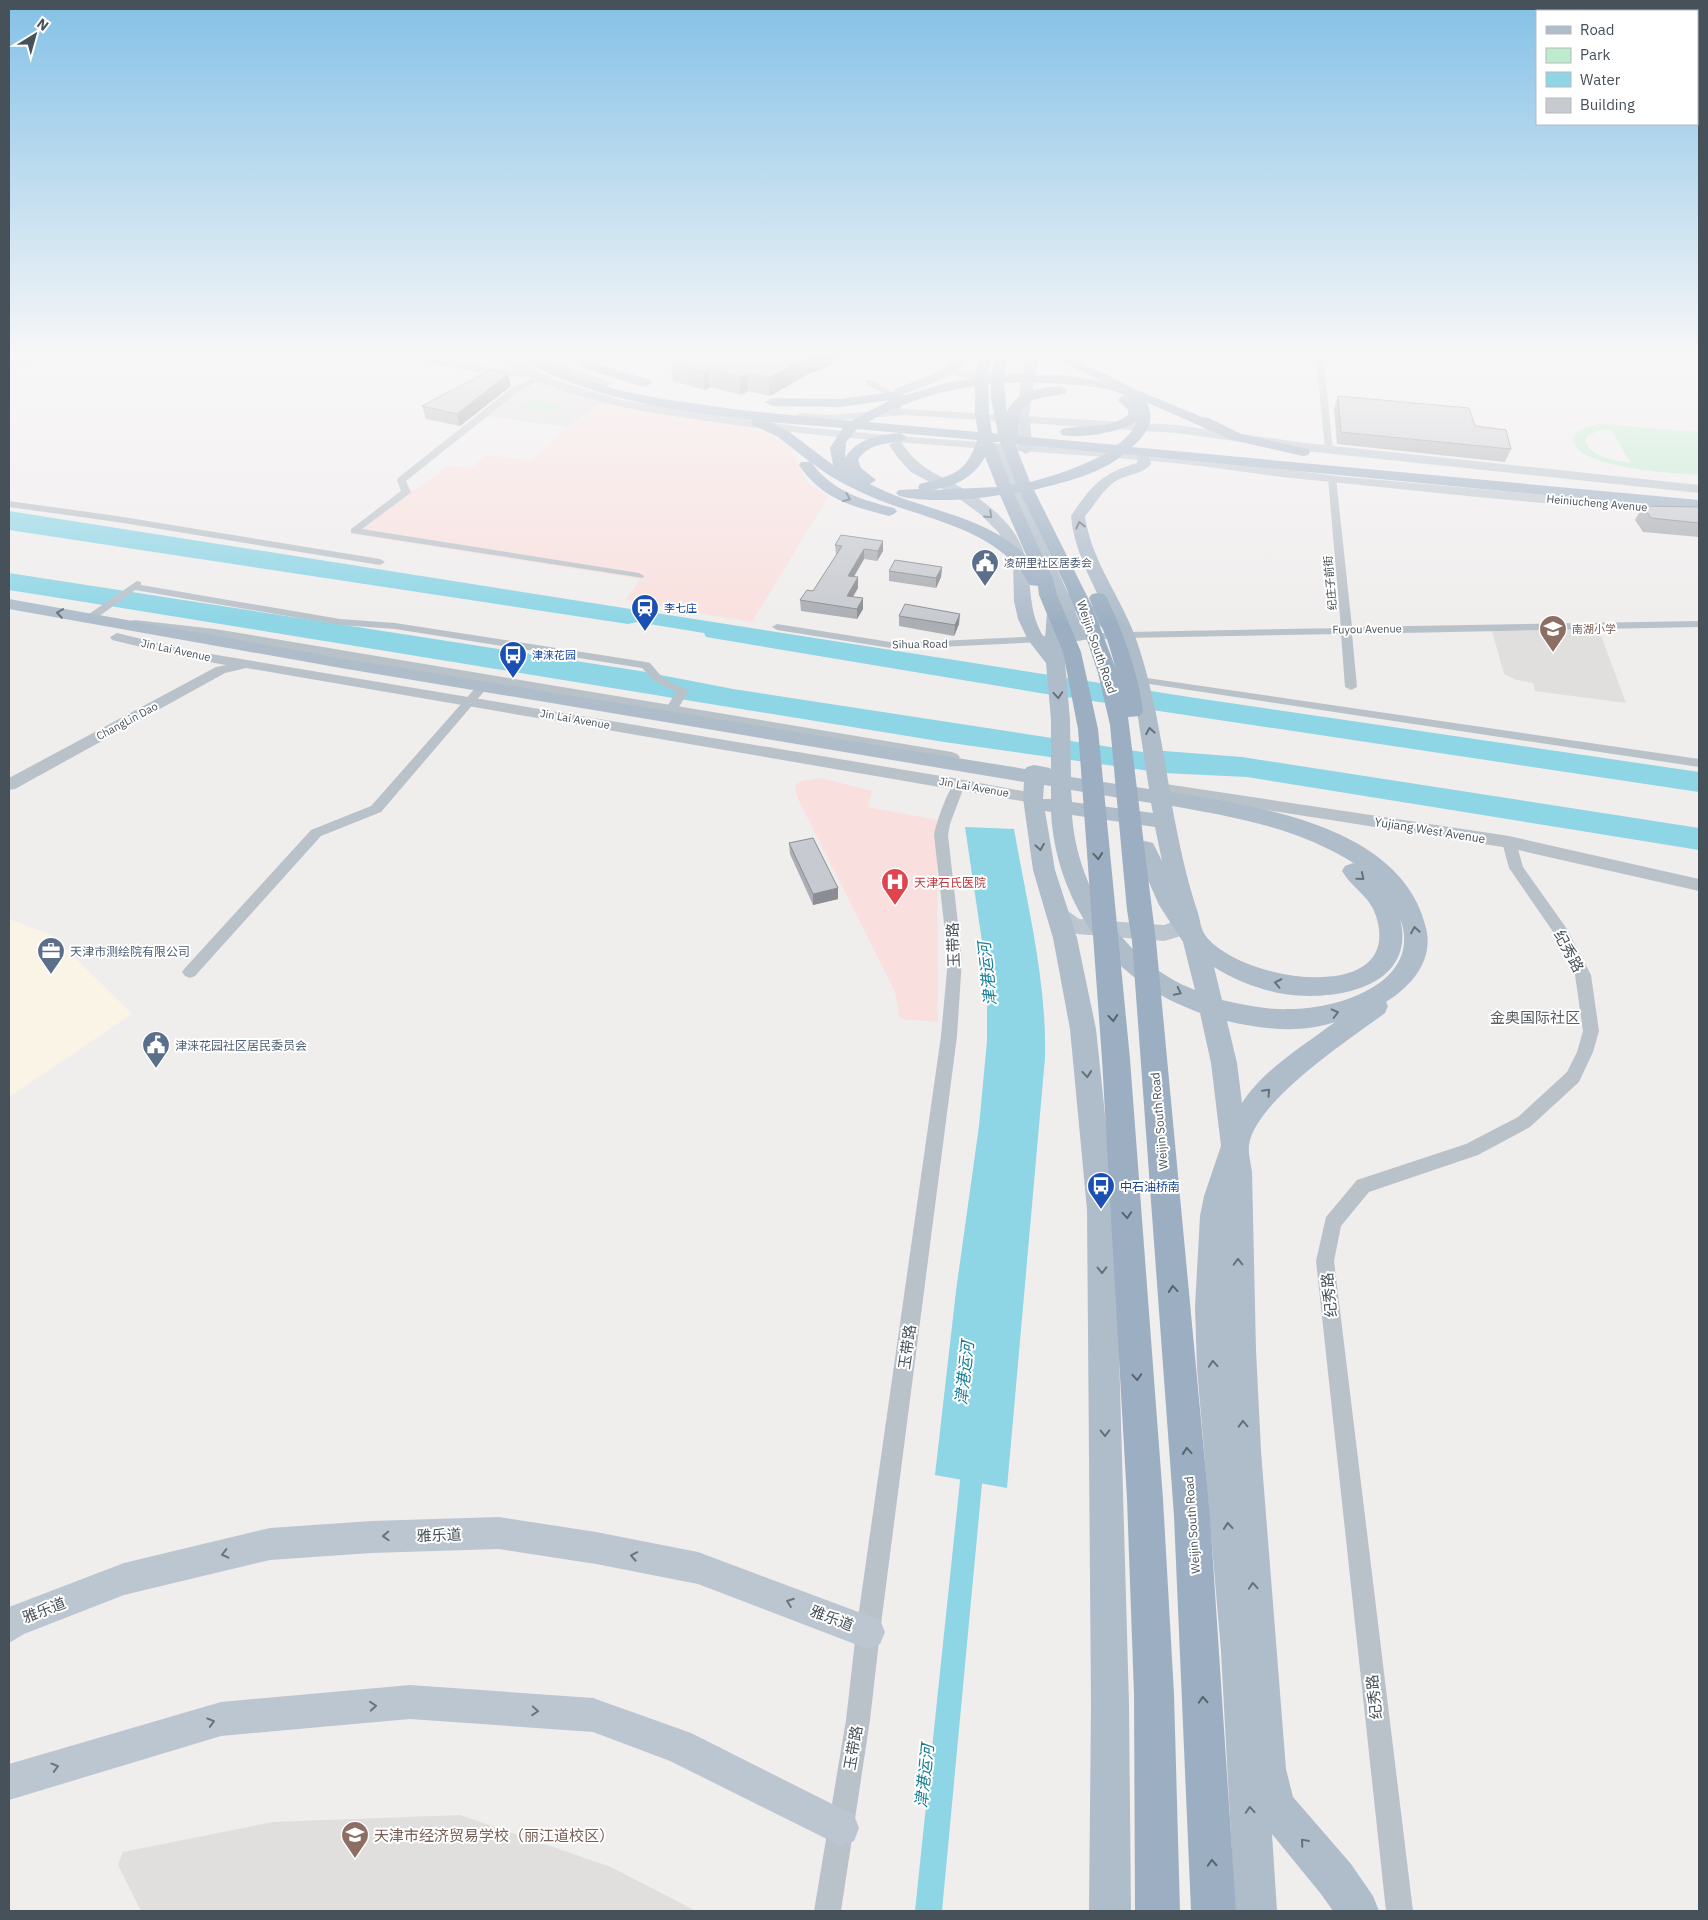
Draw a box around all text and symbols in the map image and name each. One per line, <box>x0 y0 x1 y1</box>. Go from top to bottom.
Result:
north arrow <box>10 10 60 60</box>
legend <box>1536 10 1698 125</box>
text: N <box>33 14 52 35</box>
text: Road <box>1580 20 1615 39</box>
text: Park <box>1580 45 1610 64</box>
text: Water <box>1580 70 1621 89</box>
text: Building <box>1580 95 1635 114</box>
one-way arrow <box>842 492 851 502</box>
street label: Heiniucheng Avenue <box>1546 492 1648 514</box>
one-way arrow <box>984 509 993 518</box>
one-way arrow <box>1075 521 1086 530</box>
public building icon: 凌研里社区居委会 <box>970 548 1000 587</box>
street label: 纪庄子前街 <box>1321 555 1339 611</box>
place label: 凌研里社区居委会 <box>1004 556 1092 570</box>
station icon: 李七庄 <box>630 593 660 632</box>
street label: Weijin South Road <box>1074 598 1120 696</box>
place label: 李七庄 <box>664 601 697 615</box>
one-way arrow <box>55 608 64 618</box>
school or university icon: 南湖小学 <box>1538 614 1568 653</box>
street label: Fuyou Avenue <box>1332 621 1402 637</box>
place label: 南湖小学 <box>1572 622 1616 636</box>
street label: Jin Lai Avenue <box>140 636 212 664</box>
street label: Sihua Road <box>892 637 948 651</box>
bus stop icon: 津涞花园 <box>498 640 528 679</box>
place label: 津涞花园 <box>532 648 576 662</box>
one-way arrow <box>1052 691 1063 699</box>
street label: ChangLin Dao <box>94 699 160 743</box>
street label: Jin Lai Avenue <box>539 706 611 732</box>
one-way arrow <box>1145 727 1155 736</box>
street label: Jin Lai Avenue <box>938 774 1010 800</box>
street label: Yujiang West Avenue <box>1374 814 1487 846</box>
one-way arrow <box>1034 842 1045 851</box>
one-way arrow <box>1093 853 1104 861</box>
hospital icon: 天津石氏医院 <box>880 867 910 906</box>
one-way arrow <box>1355 872 1364 881</box>
place label: 天津石氏医院 <box>914 875 986 890</box>
street label: 玉带路 <box>943 922 963 968</box>
one-way arrow <box>1410 926 1420 935</box>
street label: 纪秀路 <box>1550 927 1588 975</box>
office icon: 天津市测绘院有限公司 <box>36 936 66 975</box>
water label: 津港运河 <box>973 938 1000 1007</box>
place label: 天津市测绘院有限公司 <box>70 944 190 959</box>
one-way arrow <box>1274 978 1283 989</box>
one-way arrow <box>1172 986 1181 996</box>
one-way arrow <box>1331 1008 1340 1019</box>
district label: 金奥国际社区 <box>1490 1008 1580 1027</box>
one-way arrow <box>1107 1014 1118 1022</box>
public building icon: 津涞花园社区居民委员会 <box>141 1030 171 1069</box>
place label: 津涞花园社区居民委员会 <box>175 1038 307 1053</box>
one-way arrow <box>1082 1070 1093 1078</box>
street label: Weijin South Road <box>1147 1072 1171 1170</box>
one-way arrow <box>1261 1089 1270 1098</box>
bus stop icon: 中石油桥南 <box>1086 1171 1116 1210</box>
place label: 中石油桥南 <box>1120 1179 1180 1194</box>
one-way arrow <box>1121 1211 1132 1219</box>
one-way arrow <box>1233 1257 1243 1265</box>
one-way arrow <box>1097 1267 1107 1275</box>
street label: 纪秀路 <box>1317 1272 1341 1318</box>
one-way arrow <box>1168 1285 1179 1293</box>
street label: 玉带路 <box>894 1323 920 1371</box>
water label: 津港运河 <box>951 1337 978 1406</box>
one-way arrow <box>1207 1360 1218 1368</box>
one-way arrow <box>1132 1374 1143 1382</box>
one-way arrow <box>1237 1420 1248 1428</box>
one-way arrow <box>1100 1430 1110 1437</box>
one-way arrow <box>1182 1447 1193 1455</box>
street label: Weijin South Road <box>1181 1476 1203 1574</box>
one-way arrow <box>1223 1522 1234 1530</box>
street label: 雅乐道 <box>416 1525 462 1545</box>
one-way arrow <box>382 1531 390 1541</box>
one-way arrow <box>222 1549 230 1559</box>
one-way arrow <box>630 1551 639 1562</box>
one-way arrow <box>1248 1582 1259 1590</box>
street label: 雅乐道 <box>20 1593 68 1627</box>
one-way arrow <box>786 1598 795 1608</box>
street label: 雅乐道 <box>808 1601 856 1635</box>
street label: 纪秀路 <box>1362 1674 1386 1720</box>
one-way arrow <box>1197 1696 1208 1704</box>
one-way arrow <box>369 1700 377 1711</box>
one-way arrow <box>531 1705 539 1716</box>
one-way arrow <box>207 1717 216 1728</box>
street label: 玉带路 <box>840 1724 866 1772</box>
water label: 津港运河 <box>911 1740 938 1809</box>
one-way arrow <box>51 1763 59 1773</box>
one-way arrow <box>1244 1806 1255 1814</box>
school or university icon: 天津市经济贸易学校（丽江道校区） <box>340 1820 370 1859</box>
place label: 天津市经济贸易学校（丽江道校区） <box>374 1826 614 1845</box>
one-way arrow <box>1301 1839 1310 1848</box>
one-way arrow <box>1206 1858 1217 1866</box>

